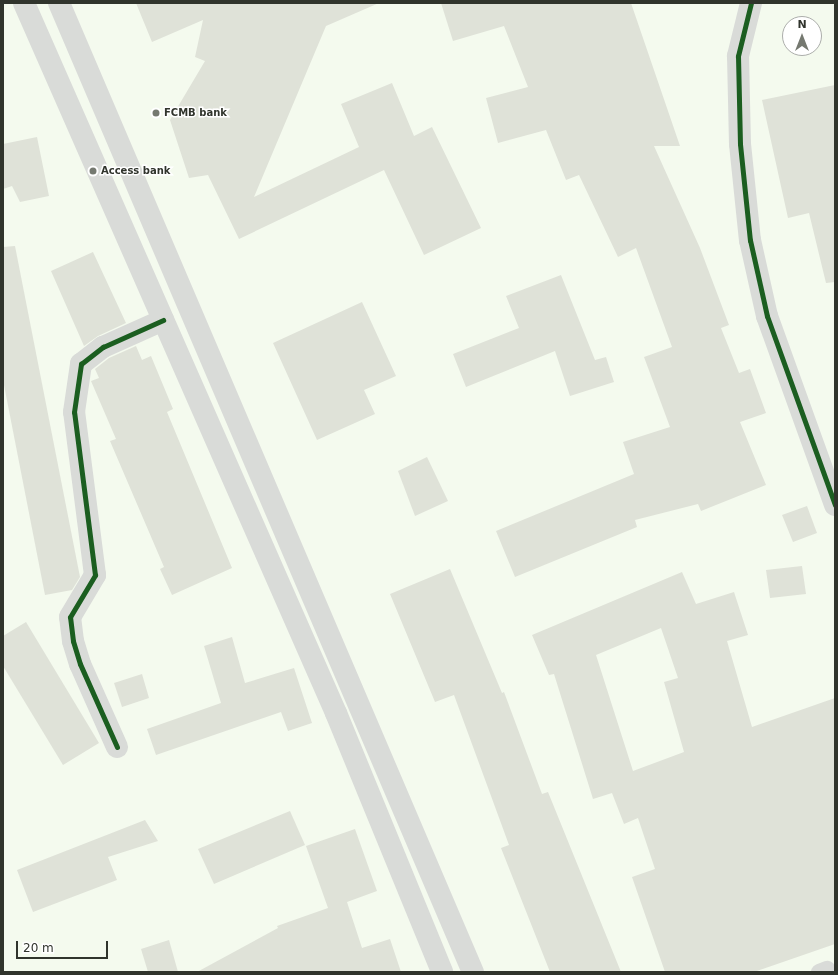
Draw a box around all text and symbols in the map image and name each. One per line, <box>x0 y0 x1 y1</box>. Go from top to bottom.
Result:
north arrow <box>782 16 822 56</box>
text: N <box>797 18 807 31</box>
place label: FCMB bank <box>164 107 227 119</box>
marker: FCMB bank <box>151 108 161 118</box>
place label: Access bank <box>101 165 170 177</box>
marker: Access bank <box>88 166 98 176</box>
scale bar <box>18 933 110 959</box>
text: 20 m <box>23 941 54 955</box>

